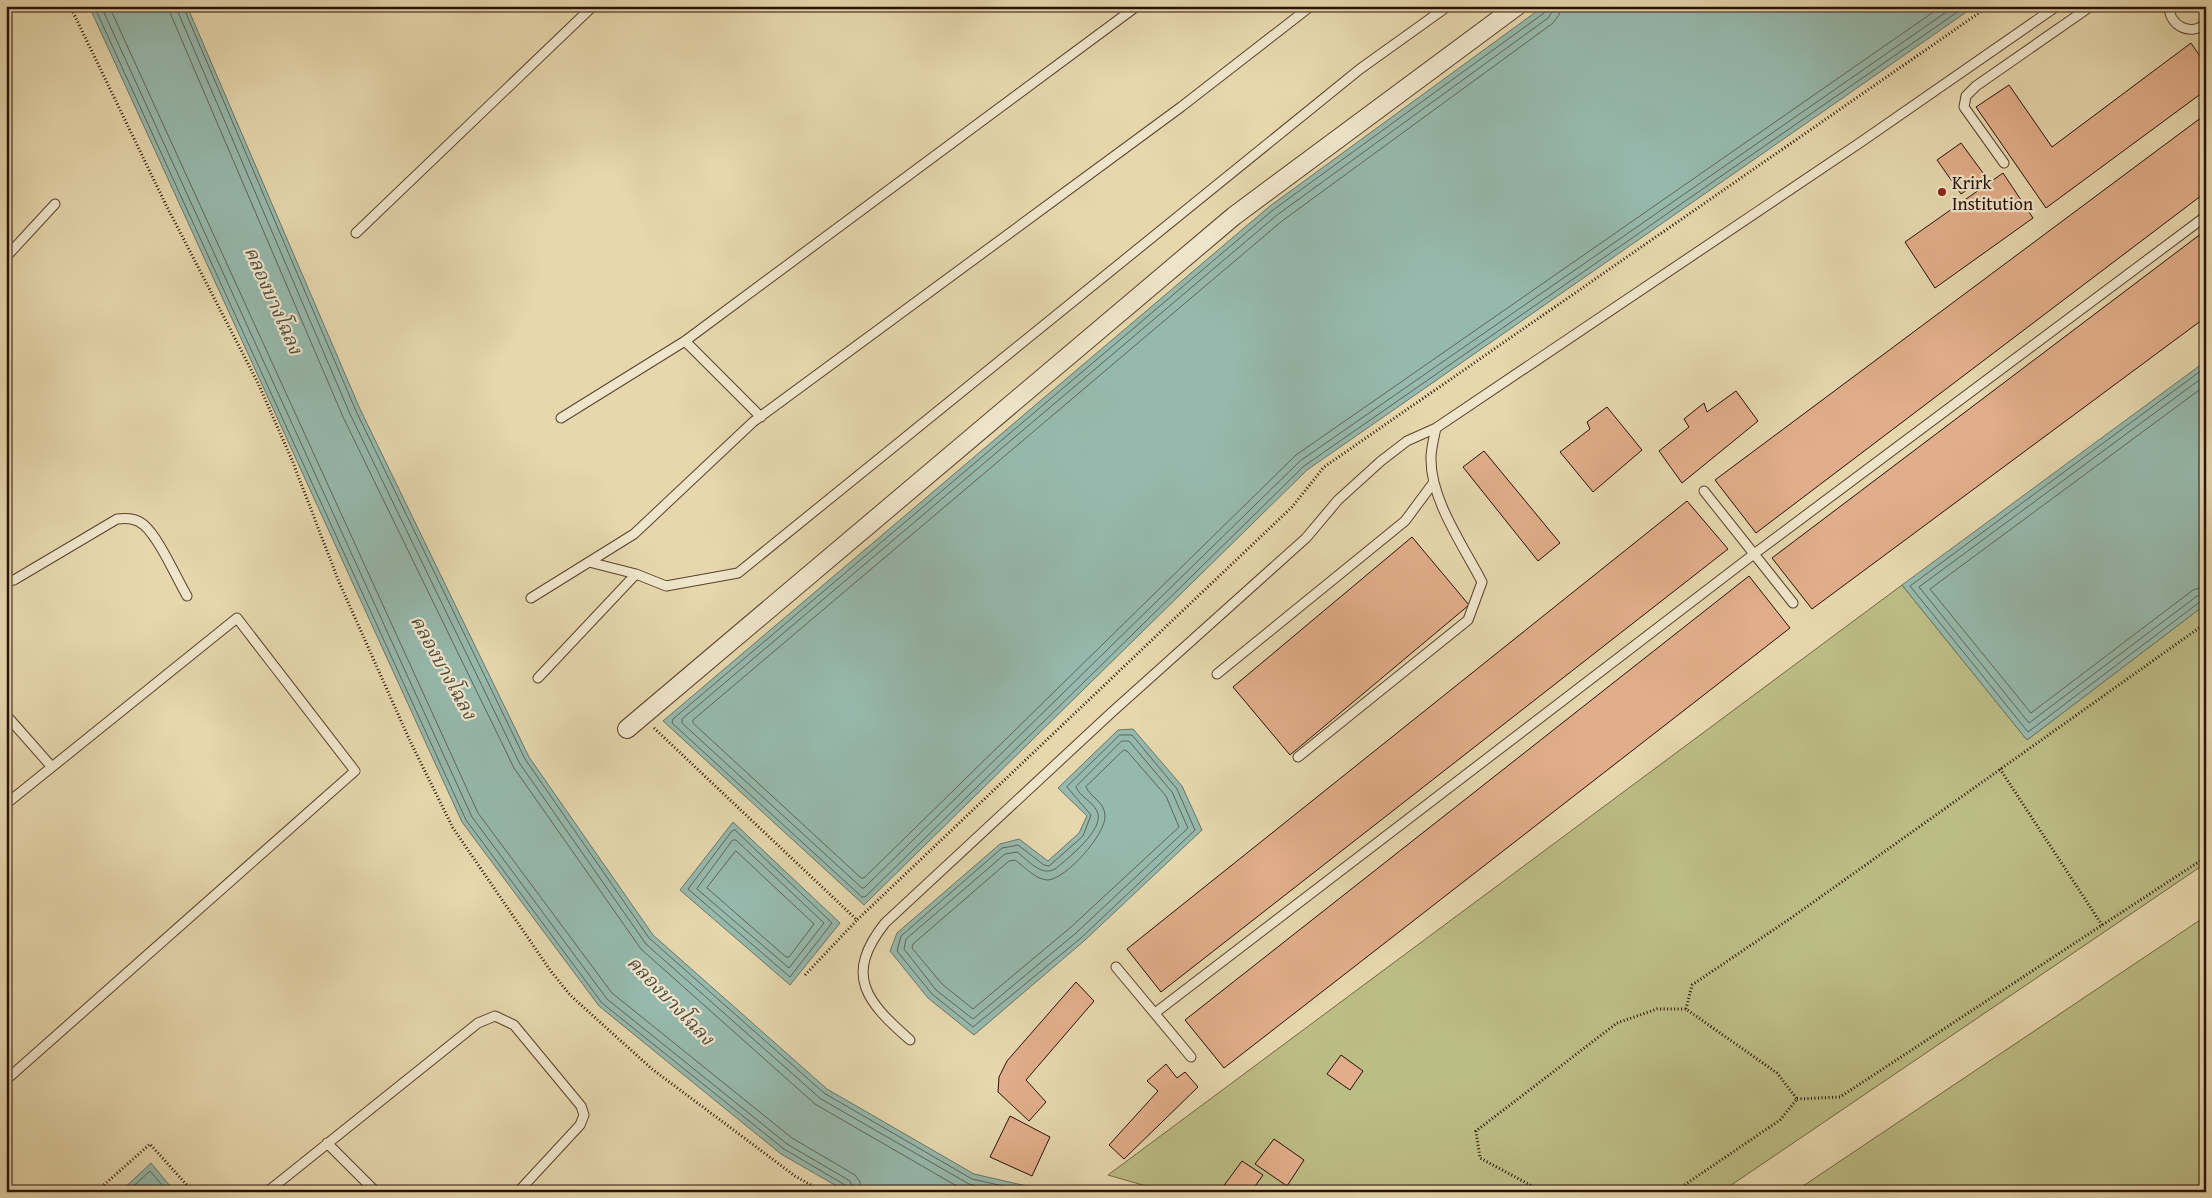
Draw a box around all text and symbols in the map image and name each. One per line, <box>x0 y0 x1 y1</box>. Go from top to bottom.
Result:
place label: Krirk Institution <box>1952 169 2033 217</box>
marker: Krirk Institution <box>1936 186 1948 198</box>
water label: คลองบางโฉลง <box>238 242 311 360</box>
water label: คลองบางโฉลง <box>404 610 485 726</box>
water label: คลองบางโฉลง <box>621 949 722 1052</box>

